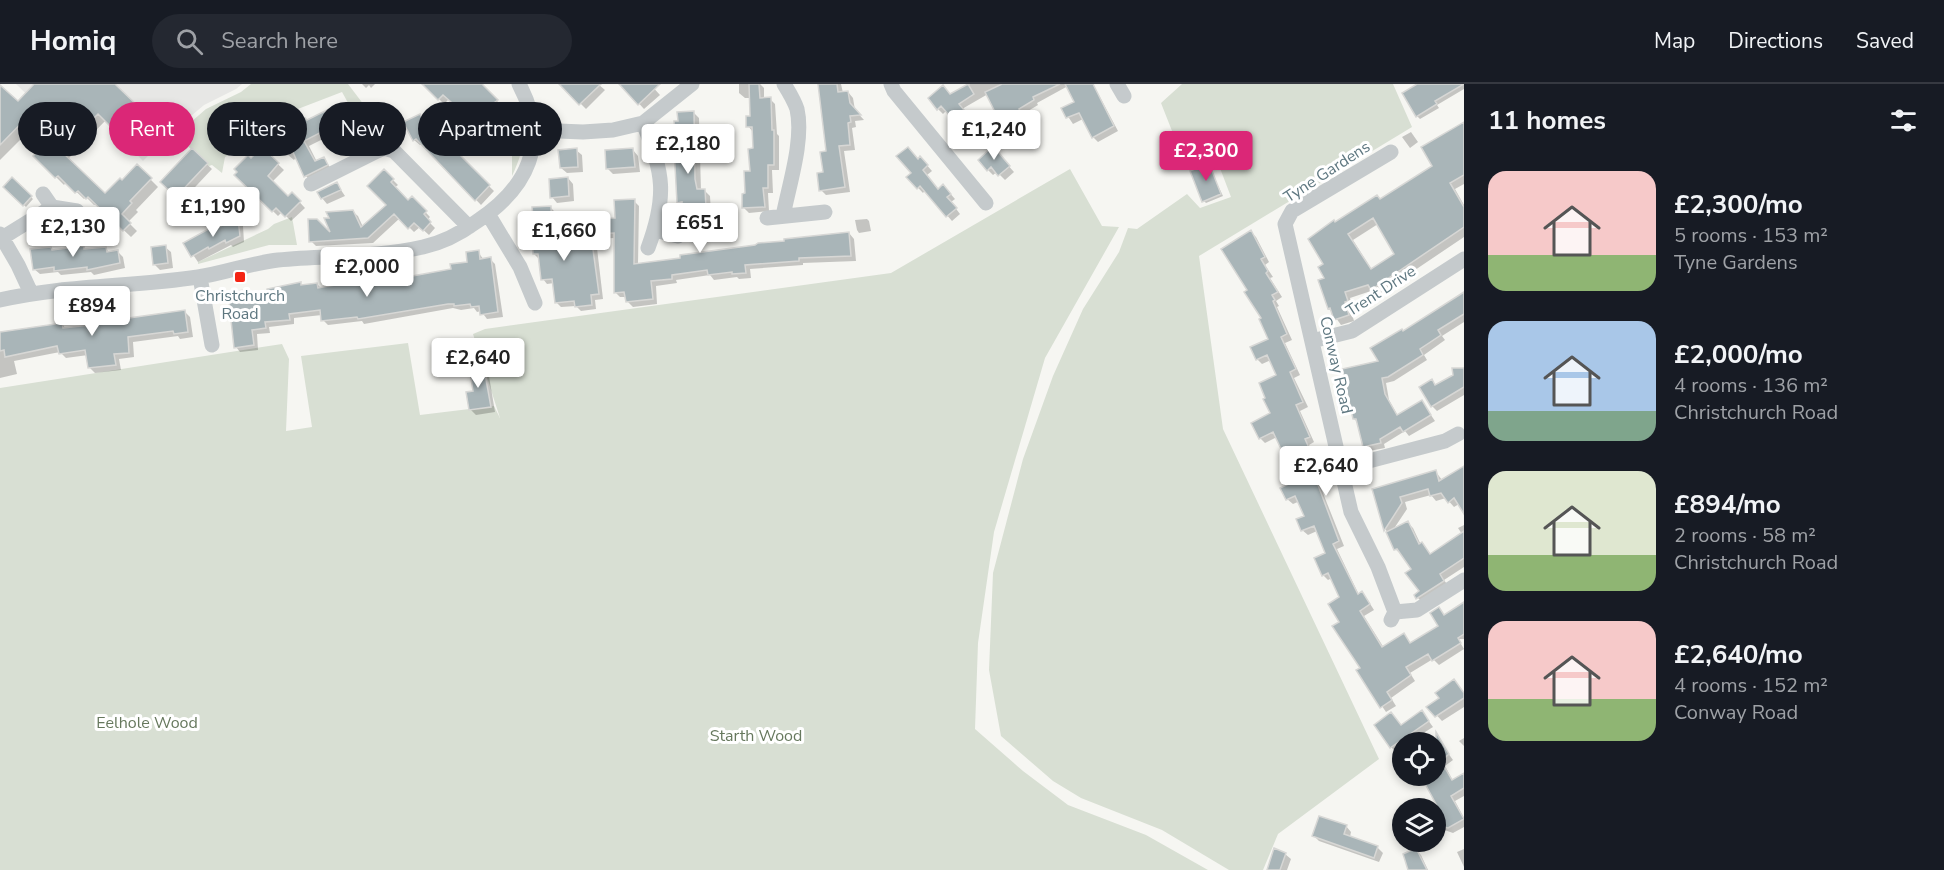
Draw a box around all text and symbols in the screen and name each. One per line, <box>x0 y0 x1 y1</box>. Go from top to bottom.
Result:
search box <box>152 14 572 68</box>
text: Homiq <box>30 22 116 60</box>
icon: search <box>173 25 206 58</box>
text: Search here <box>221 26 338 56</box>
text: Map <box>1654 27 1695 55</box>
text: Directions <box>1728 27 1823 55</box>
text: Saved <box>1856 27 1914 55</box>
chip: Buy <box>18 102 97 156</box>
chip: Rent <box>109 102 195 156</box>
chip: Filters <box>207 102 307 156</box>
chip: New <box>319 102 406 156</box>
chip: Apartment <box>418 102 562 156</box>
text: 11 homes <box>1488 103 1606 138</box>
icon: filters <box>1887 104 1920 137</box>
pin: £1,240 <box>945 110 1043 161</box>
text: £1,240 <box>962 116 1026 143</box>
pin: £2,180 <box>639 124 737 175</box>
text: £2,180 <box>656 130 720 157</box>
pin: £2,300 <box>1157 131 1255 182</box>
street label: Tyne Gardens <box>1280 136 1374 208</box>
text: £2,300 <box>1174 137 1238 164</box>
pin: £1,190 <box>164 187 262 238</box>
text: £2,300/mo <box>1674 187 1803 222</box>
text: £1,190 <box>181 193 245 220</box>
icon: home <box>1536 195 1608 267</box>
pin: £651 <box>664 203 736 254</box>
pin: £2,130 <box>24 207 122 258</box>
text: £651 <box>676 209 724 236</box>
pin: £1,660 <box>515 211 613 262</box>
text: £2,130 <box>41 213 105 240</box>
text: £1,660 <box>532 217 596 244</box>
text: 5 rooms · 153 m² <box>1674 222 1828 249</box>
pin: £2,000 <box>318 247 416 298</box>
text: Tyne Gardens <box>1674 249 1798 276</box>
text: £2,000 <box>335 253 399 280</box>
street label: Trent Drive <box>1342 260 1420 322</box>
marker: Christchurch Road <box>233 270 247 284</box>
place label: Christchurch Road <box>195 285 285 325</box>
pin: £894 <box>56 286 128 337</box>
text: £894 <box>68 292 116 319</box>
street label: Conway Road <box>1314 314 1358 416</box>
text: £2,000/mo <box>1674 337 1803 372</box>
pin: £2,640 <box>429 338 527 389</box>
text: £2,640 <box>446 344 510 371</box>
icon: home <box>1536 345 1608 417</box>
text: 4 rooms · 136 m² <box>1674 372 1828 399</box>
text: Christchurch Road <box>1674 399 1838 426</box>
pin: £2,640 <box>1277 446 1375 497</box>
text: £2,640 <box>1294 452 1358 479</box>
text: £894/mo <box>1674 487 1781 522</box>
icon: home <box>1536 495 1608 567</box>
text: 2 rooms · 58 m² <box>1674 522 1816 549</box>
text: Christchurch Road <box>1674 549 1838 576</box>
text: £2,640/mo <box>1674 637 1803 672</box>
icon: home <box>1536 645 1608 717</box>
text: 4 rooms · 152 m² <box>1674 672 1828 699</box>
text: Conway Road <box>1674 699 1798 726</box>
park label: Eelhole Wood <box>96 712 198 734</box>
park label: Starth Wood <box>710 725 802 747</box>
map controls <box>1392 732 1446 852</box>
button: locate <box>1392 732 1446 786</box>
button: layers <box>1392 798 1446 852</box>

